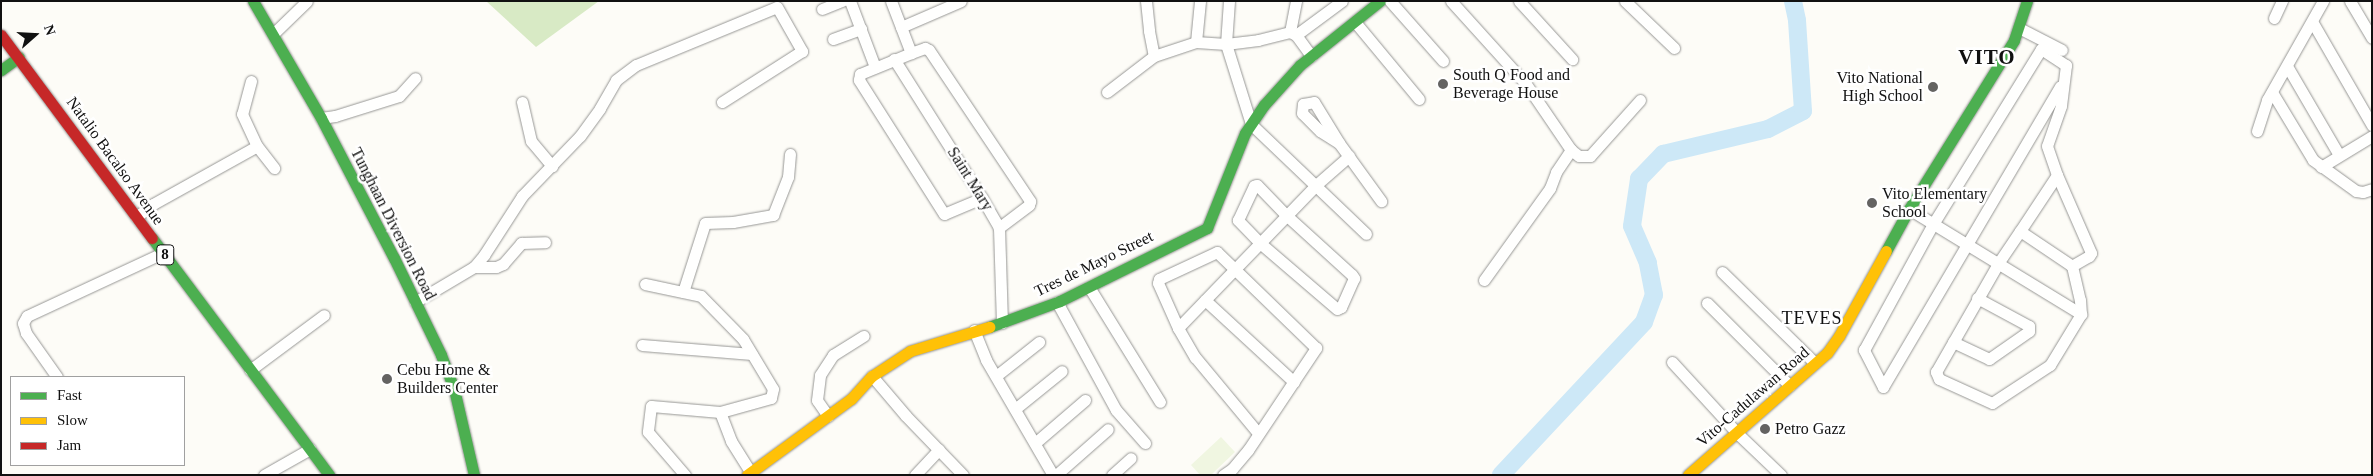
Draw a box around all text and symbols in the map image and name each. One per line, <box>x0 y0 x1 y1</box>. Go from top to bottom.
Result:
north arrow <box>10 10 60 60</box>
text: N <box>41 23 58 37</box>
district label: VITO <box>1958 44 2016 70</box>
place label: South Q Food and Beverage House <box>1453 65 1570 103</box>
place label: Vito National High School <box>1836 68 1923 106</box>
marker: South Q Food and Beverage House <box>1437 78 1449 90</box>
marker: Vito National High School <box>1927 81 1939 93</box>
street label: Natalio Bacalso Avenue <box>62 93 168 229</box>
street label: Saint Mary <box>943 144 997 214</box>
street label: Tunghaan Diversion Road <box>346 145 440 303</box>
place label: Vito Elementary School <box>1882 184 1987 222</box>
marker: Vito Elementary School <box>1866 197 1878 209</box>
street label: Tres de Mayo Street <box>1032 227 1156 301</box>
road number: 8 <box>156 242 174 268</box>
district label: TEVES <box>1781 307 1843 329</box>
street label: Vito-Cadulawan Road <box>1693 343 1813 451</box>
place label: Cebu Home & Builders Center <box>397 360 498 398</box>
marker: Cebu Home & Builders Center <box>381 373 393 385</box>
legend <box>10 376 185 466</box>
text: Fast <box>57 387 82 403</box>
text: Slow <box>57 412 88 428</box>
place label: Petro Gazz <box>1775 419 1846 439</box>
marker: Petro Gazz <box>1759 423 1771 435</box>
text: Jam <box>57 437 81 453</box>

